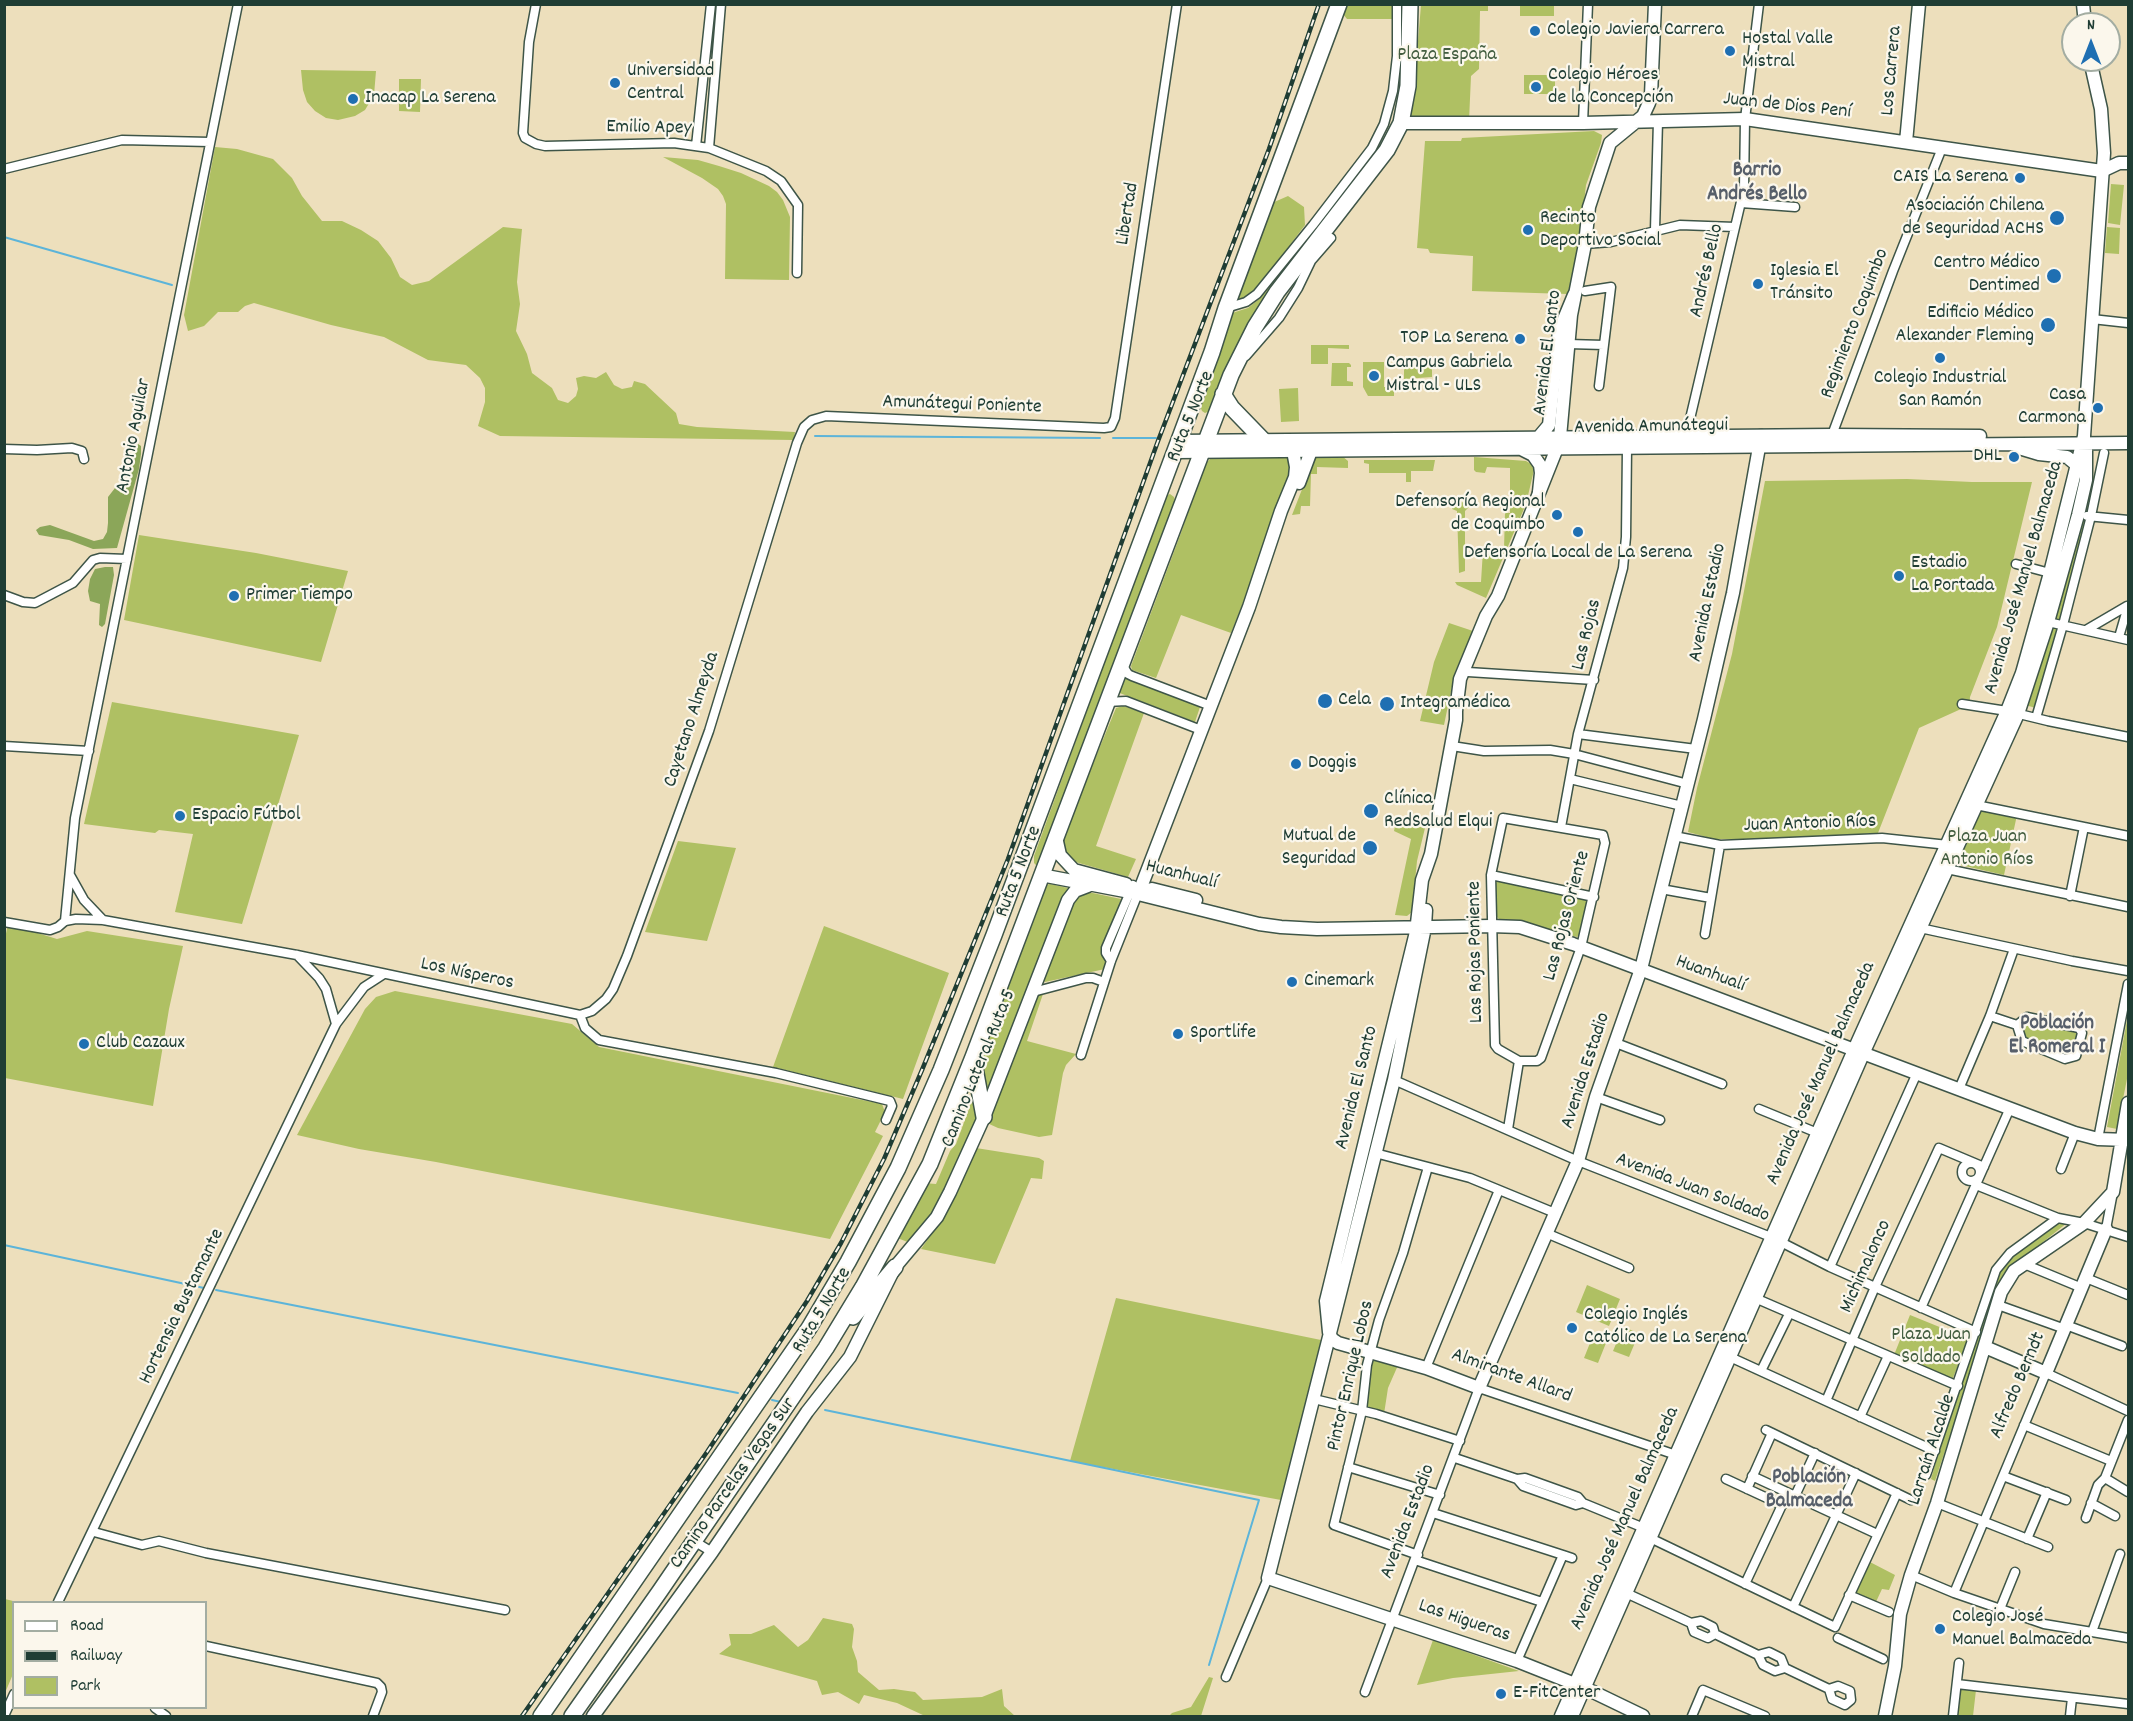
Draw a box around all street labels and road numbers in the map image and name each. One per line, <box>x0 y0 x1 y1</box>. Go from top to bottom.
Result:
street label: Los Carrera <box>1877 25 1909 117</box>
street label: Juan de Dios Pení <box>1722 88 1852 126</box>
street label: Emilio Apey <box>606 116 692 142</box>
street label: Libertad <box>1112 181 1146 247</box>
street label: Andrés Bello <box>1686 222 1730 320</box>
street label: Regimiento Coquimbo <box>1816 246 1896 402</box>
street label: Avenida El Santo <box>1529 289 1569 417</box>
street label: Ruta 5 Norte <box>1163 368 1221 466</box>
street label: Antonio Aguilar <box>112 377 158 495</box>
street label: Amunátegui Poniente <box>882 391 1042 421</box>
street label: Avenida Amunátegui <box>1574 415 1728 441</box>
street label: Avenida José Manuel Balmaceda <box>1980 459 2070 697</box>
street label: Avenida Estadio <box>1685 542 1733 664</box>
street label: Las Rojas <box>1568 597 1608 673</box>
street label: Cayetano Almeyda <box>660 649 726 791</box>
street label: Juan Antonio Ríos <box>1743 811 1877 839</box>
street label: Ruta 5 Norte <box>992 823 1048 921</box>
street label: Las Rojas Oriente <box>1539 848 1597 984</box>
street label: Huanhualí <box>1143 856 1219 896</box>
street label: Las Rojas Poniente <box>1464 881 1490 1023</box>
street label: Huanhualí <box>1672 951 1748 999</box>
street label: Los Nísperos <box>418 953 516 997</box>
street label: Avenida José Manuel Balmaceda <box>1762 959 1882 1189</box>
street label: Camino Lateral Ruta 5 <box>937 987 1023 1151</box>
street label: Avenida Estadio <box>1557 1010 1617 1132</box>
street label: Avenida El Santo <box>1331 1024 1385 1152</box>
street label: Avenida Juan Soldado <box>1612 1149 1772 1229</box>
street label: Michimalonco <box>1836 1217 1898 1317</box>
street label: Hortensia Bustamante <box>135 1225 231 1389</box>
street label: Ruta 5 Norte <box>788 1264 858 1358</box>
street label: Pintor Enrique Lobos <box>1323 1298 1381 1454</box>
street label: Alfredo Berndt <box>1986 1329 2052 1443</box>
street label: Almirante Allard <box>1447 1344 1575 1410</box>
street label: Larraín Alcalde <box>1904 1391 1962 1509</box>
street label: Camino Parcelas Vegas Sur <box>666 1394 802 1574</box>
street label: Avenida José Manuel Balmaceda <box>1566 1404 1686 1634</box>
street label: Avenida Estadio <box>1376 1461 1442 1583</box>
street label: Las Higueras <box>1415 1595 1513 1649</box>

